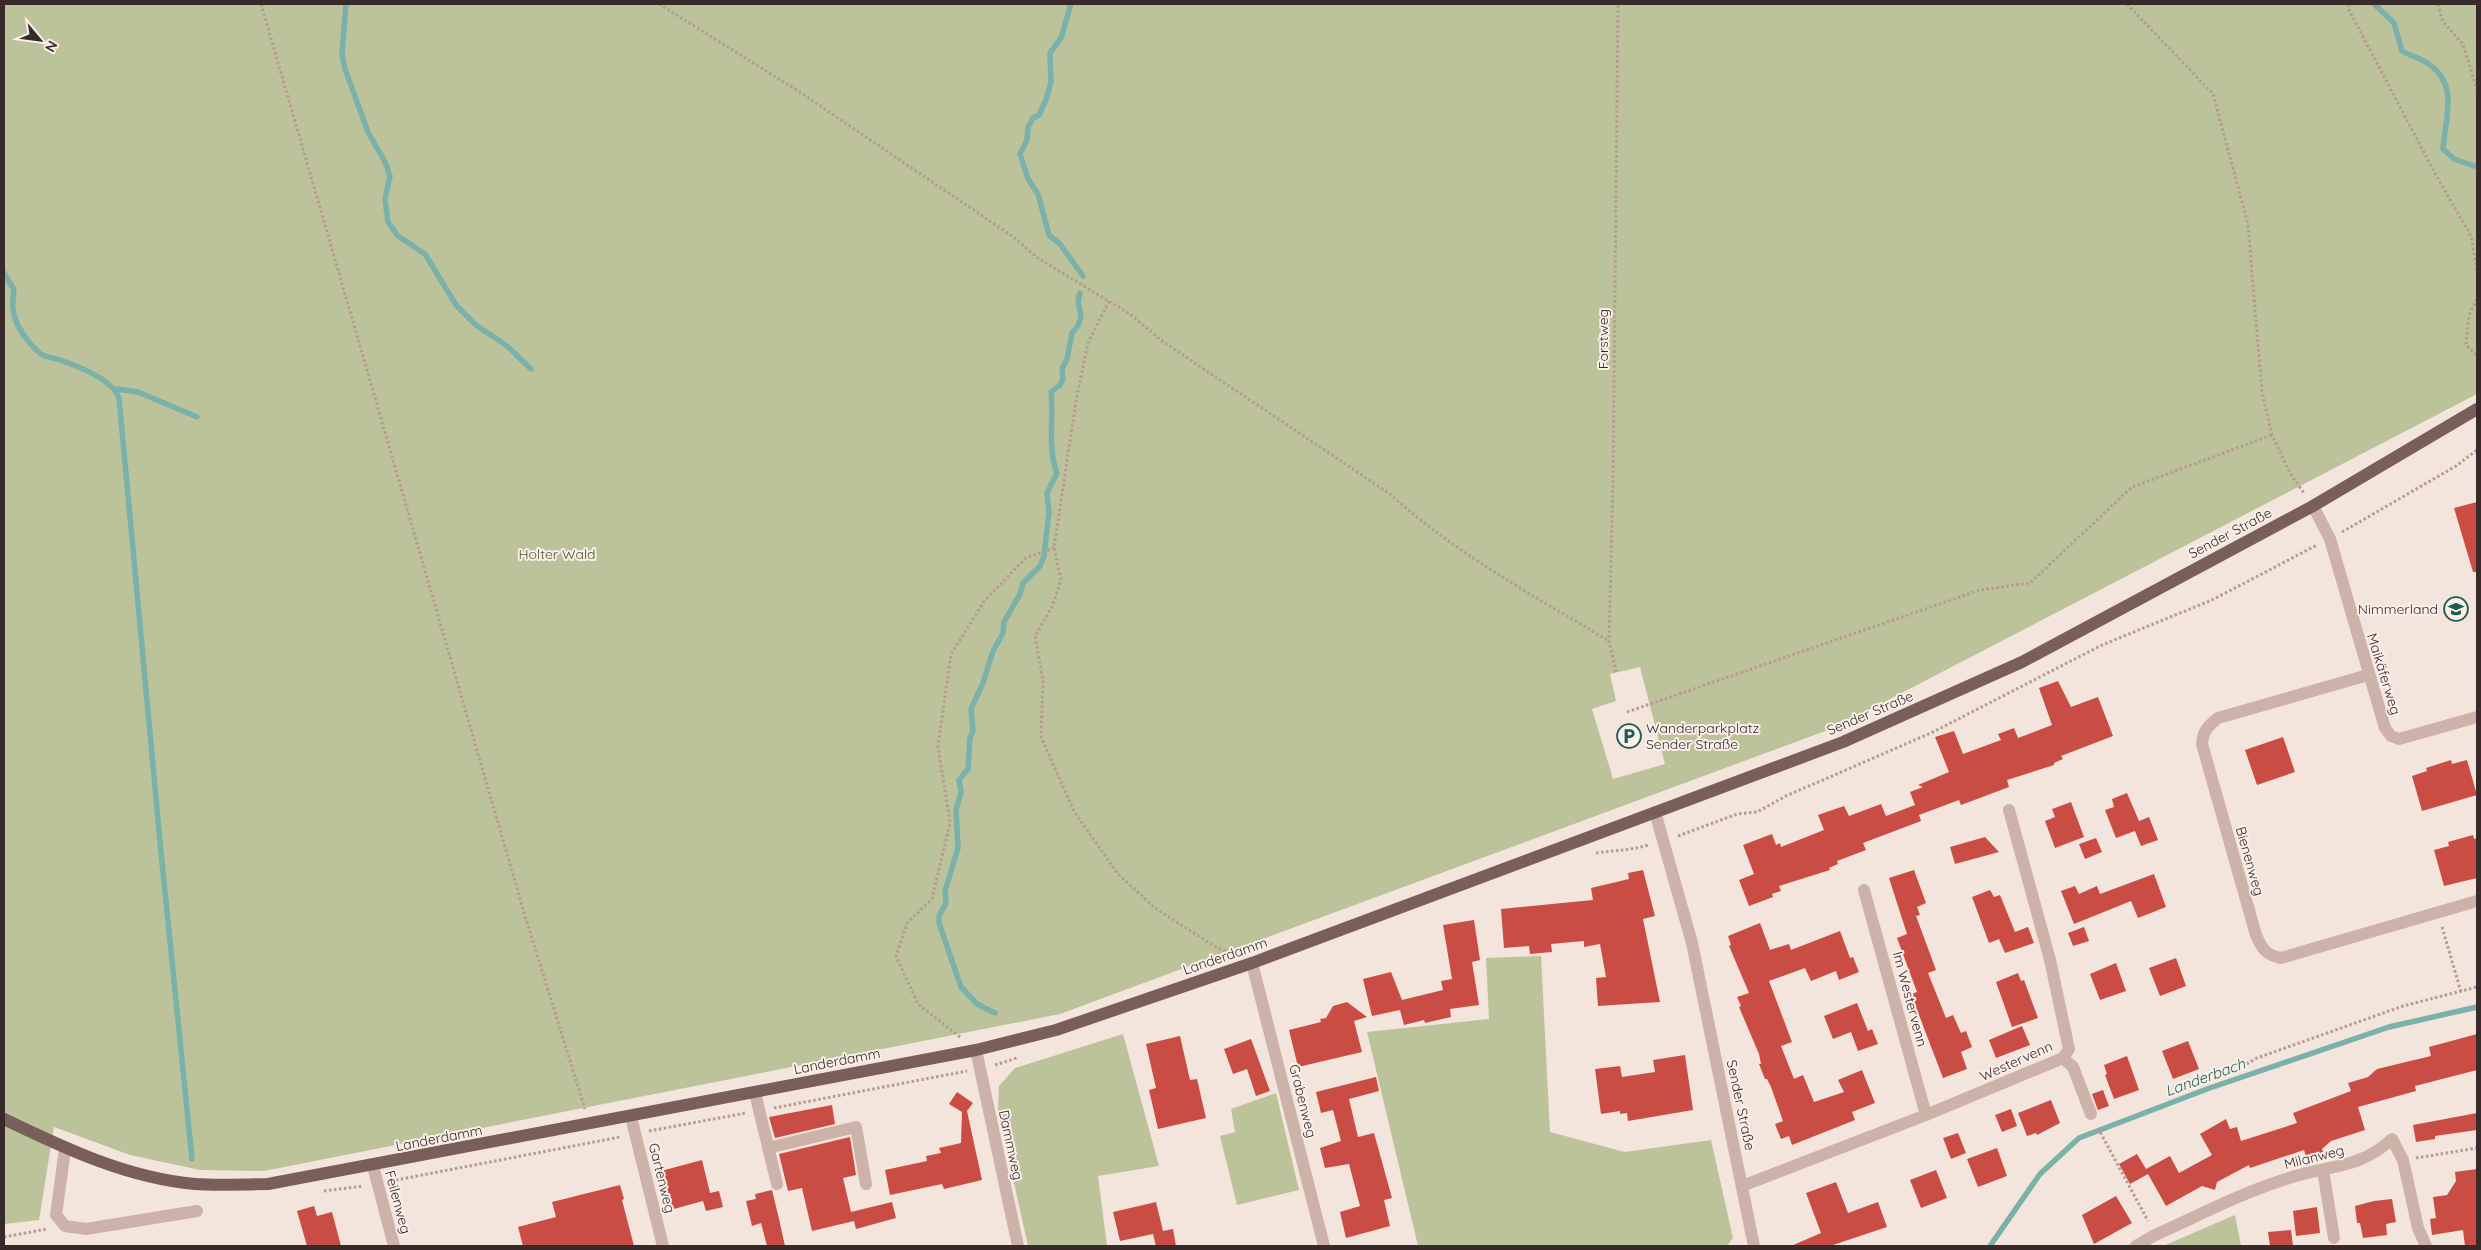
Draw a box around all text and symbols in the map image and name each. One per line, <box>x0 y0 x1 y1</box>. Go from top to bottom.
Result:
north arrow <box>15 15 65 65</box>
text: N <box>41 37 62 55</box>
street label: Forstweg <box>1594 309 1612 369</box>
street label: Sender Straße <box>2185 503 2275 563</box>
park label: Holter Wald <box>519 545 595 563</box>
school or university icon: Nimmerland <box>2443 596 2469 622</box>
place label: Nimmerland <box>2358 600 2438 618</box>
street label: Maikäferweg <box>2363 631 2405 717</box>
street label: Sender Straße <box>1824 687 1916 739</box>
place label: Wanderparkplatz Sender Straße <box>1646 719 1760 753</box>
parking icon: Wanderparkplatz Sender Straße <box>1616 723 1642 749</box>
street label: Bienenweg <box>2232 824 2268 898</box>
street label: Landerdamm <box>1180 933 1270 979</box>
street label: Im Westervenn <box>1889 949 1931 1049</box>
street label: Westervenn <box>1977 1037 2055 1085</box>
street label: Landerdamm <box>792 1044 882 1078</box>
water label: Landerbach <box>2162 1054 2248 1100</box>
street label: Sender Straße <box>1723 1058 1759 1152</box>
street label: Grabenweg <box>1285 1062 1321 1140</box>
street label: Dammweg <box>995 1108 1027 1182</box>
street label: Landerdamm <box>394 1121 484 1155</box>
street label: Gartenweg <box>645 1141 679 1215</box>
street label: Milanweg <box>2282 1141 2346 1173</box>
street label: Feilenweg <box>381 1168 415 1236</box>

